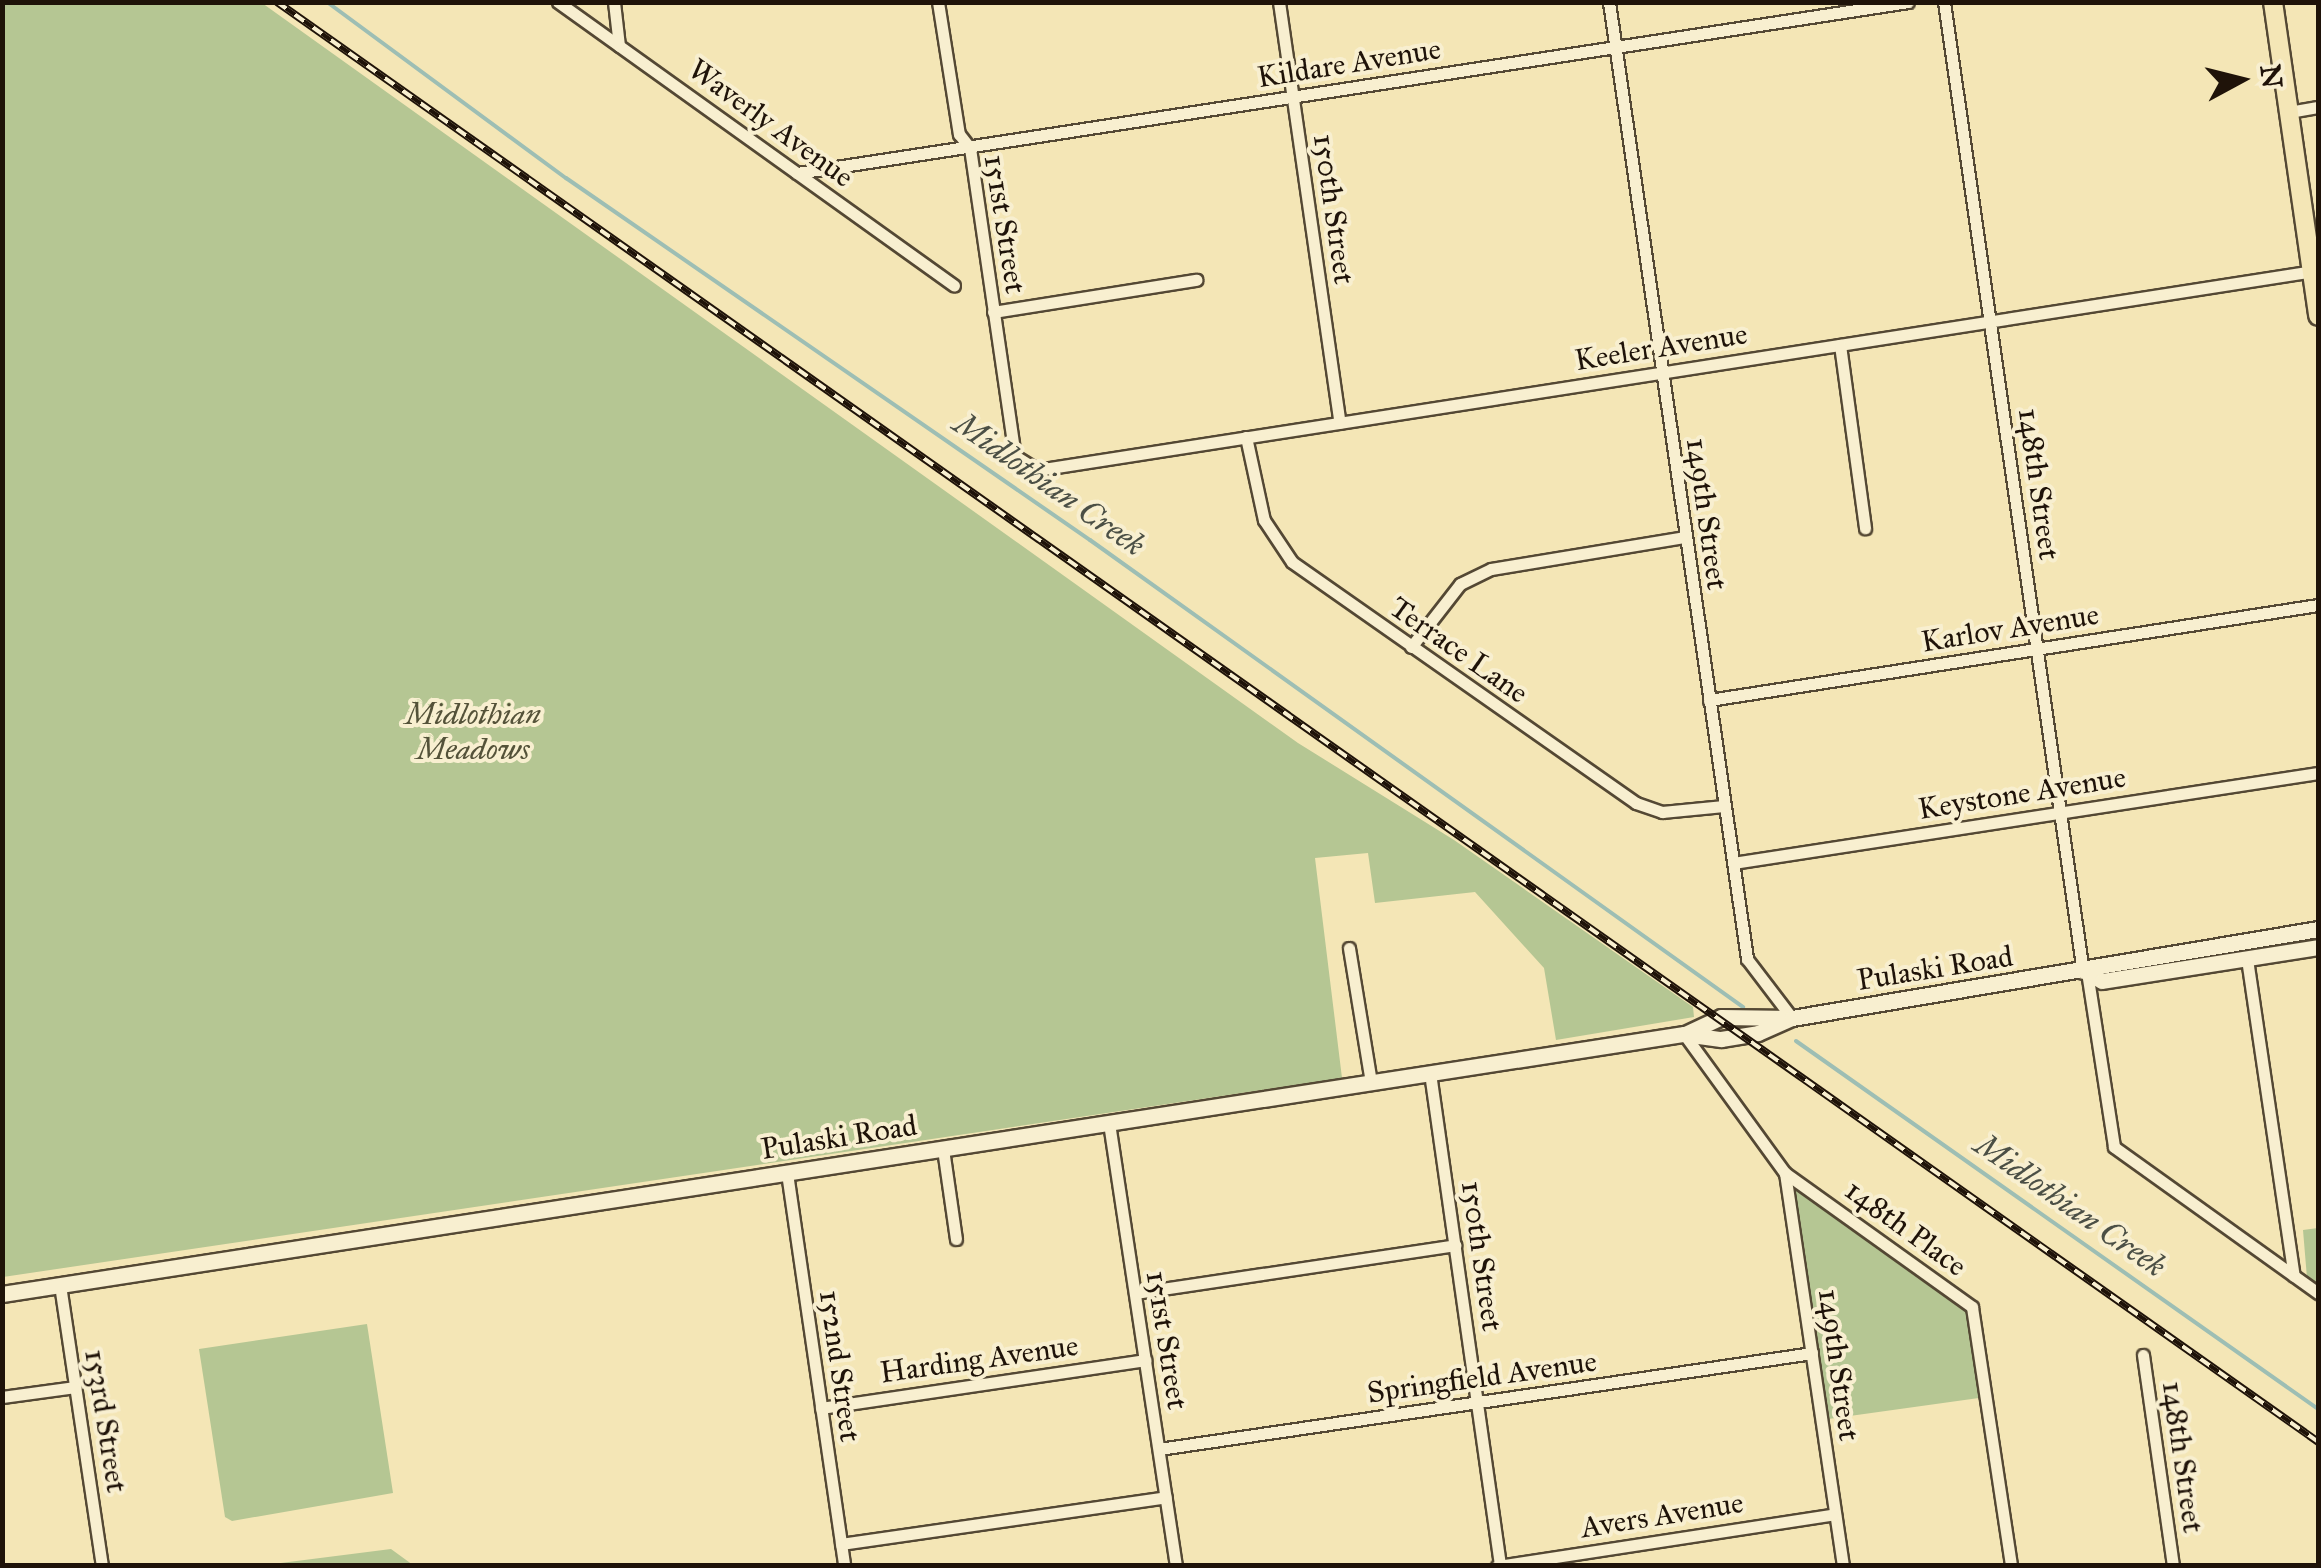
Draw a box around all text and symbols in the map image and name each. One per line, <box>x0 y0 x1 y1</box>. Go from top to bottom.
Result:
north arrow <box>2191 30 2291 130</box>
street label: Kildare Avenue <box>1255 31 1443 95</box>
street label: Waverly Avenue <box>681 51 861 195</box>
text: N <box>2252 62 2290 90</box>
street label: 150th Street <box>1306 132 1362 286</box>
street label: 151st Street <box>976 152 1034 296</box>
street label: Keeler Avenue <box>1572 316 1750 378</box>
water label: Midlothian Creek <box>946 405 1152 565</box>
street label: 148th Street <box>2011 406 2067 562</box>
street label: 149th Street <box>1679 436 1735 592</box>
street label: Terrace Lane <box>1383 589 1535 711</box>
street label: Karlov Avenue <box>1919 596 2101 660</box>
park label: Midlothian Meadows <box>405 696 541 766</box>
street label: Keystone Avenue <box>1916 759 2128 827</box>
street label: Pulaski Road <box>1854 938 2016 998</box>
street label: Pulaski Road <box>758 1107 920 1167</box>
water label: Midlothian Creek <box>1967 1126 2173 1286</box>
street label: 148th Place <box>1838 1172 1974 1284</box>
street label: 150th Street <box>1454 1179 1510 1333</box>
street label: 151st Street <box>1138 1268 1196 1412</box>
street label: 149th Street <box>1811 1287 1867 1443</box>
street label: 152nd Street <box>812 1288 868 1444</box>
street label: Harding Avenue <box>878 1327 1080 1391</box>
street label: Springfield Avenue <box>1365 1343 1599 1411</box>
street label: 153rd Street <box>77 1347 135 1495</box>
street label: 148th Street <box>2155 1379 2211 1535</box>
street label: Avers Avenue <box>1578 1484 1746 1546</box>

